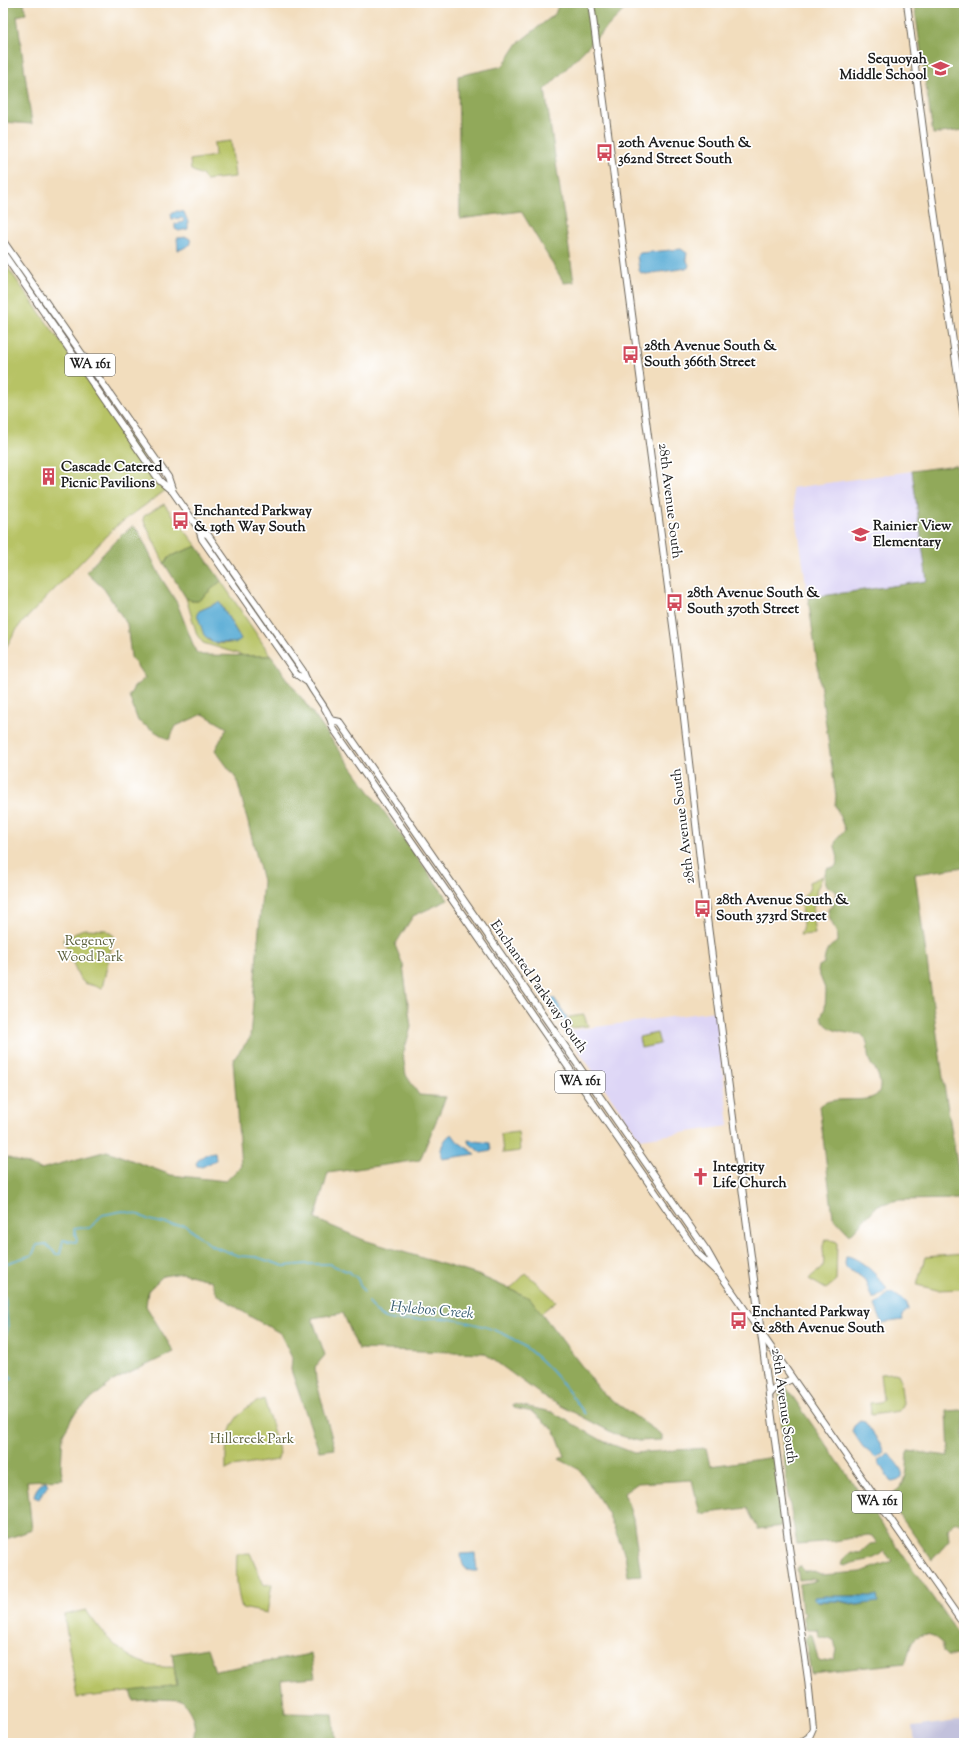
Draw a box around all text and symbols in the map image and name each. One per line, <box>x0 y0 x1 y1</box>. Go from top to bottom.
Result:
place label: Sequoyah Middle School <box>839 50 928 86</box>
school or university icon: Sequoyah Middle School <box>930 58 950 78</box>
place label: 20th Avenue South & 362nd Street South <box>618 134 752 170</box>
bus stop icon: 20th Avenue South & 362nd Street South <box>595 142 615 162</box>
place label: 28th Avenue South & South 366th Street <box>644 337 777 373</box>
bus stop icon: 28th Avenue South & South 366th Street <box>621 345 641 365</box>
road number: WA 161 <box>65 354 115 376</box>
street label: 28th Avenue South <box>652 442 686 560</box>
place label: Cascade Catered Picnic Pavilions <box>61 458 162 494</box>
building icon: Cascade Catered Picnic Pavilions <box>38 466 58 486</box>
place label: Enchanted Parkway & 19th Way South <box>194 502 312 538</box>
bus stop icon: Enchanted Parkway & 19th Way South <box>171 510 191 530</box>
place label: Rainier View Elementary <box>873 517 952 553</box>
school or university icon: Rainier View Elementary <box>850 525 870 545</box>
place label: 28th Avenue South & South 370th Street <box>687 584 820 620</box>
bus stop icon: 28th Avenue South & South 370th Street <box>664 592 684 612</box>
street label: 28th Avenue South <box>667 767 701 885</box>
place label: 28th Avenue South & South 373rd Street <box>716 891 849 927</box>
bus stop icon: 28th Avenue South & South 373rd Street <box>693 899 713 919</box>
street label: Enchanted Parkway South <box>484 917 592 1057</box>
park label: Regency Wood Park <box>56 932 124 968</box>
road number: WA 161 <box>555 1071 605 1093</box>
place label: Integrity Life Church <box>713 1158 787 1194</box>
church icon: Integrity Life Church <box>690 1166 710 1186</box>
water label: Hylebos Creek <box>389 1297 475 1325</box>
place label: Enchanted Parkway & 28th Avenue South <box>752 1303 885 1339</box>
bus stop icon: Enchanted Parkway & 28th Avenue South <box>729 1311 749 1331</box>
street label: 28th Avenue South <box>765 1347 801 1465</box>
park label: Hillcreek Park <box>210 1430 295 1450</box>
road number: WA 161 <box>852 1491 902 1513</box>

